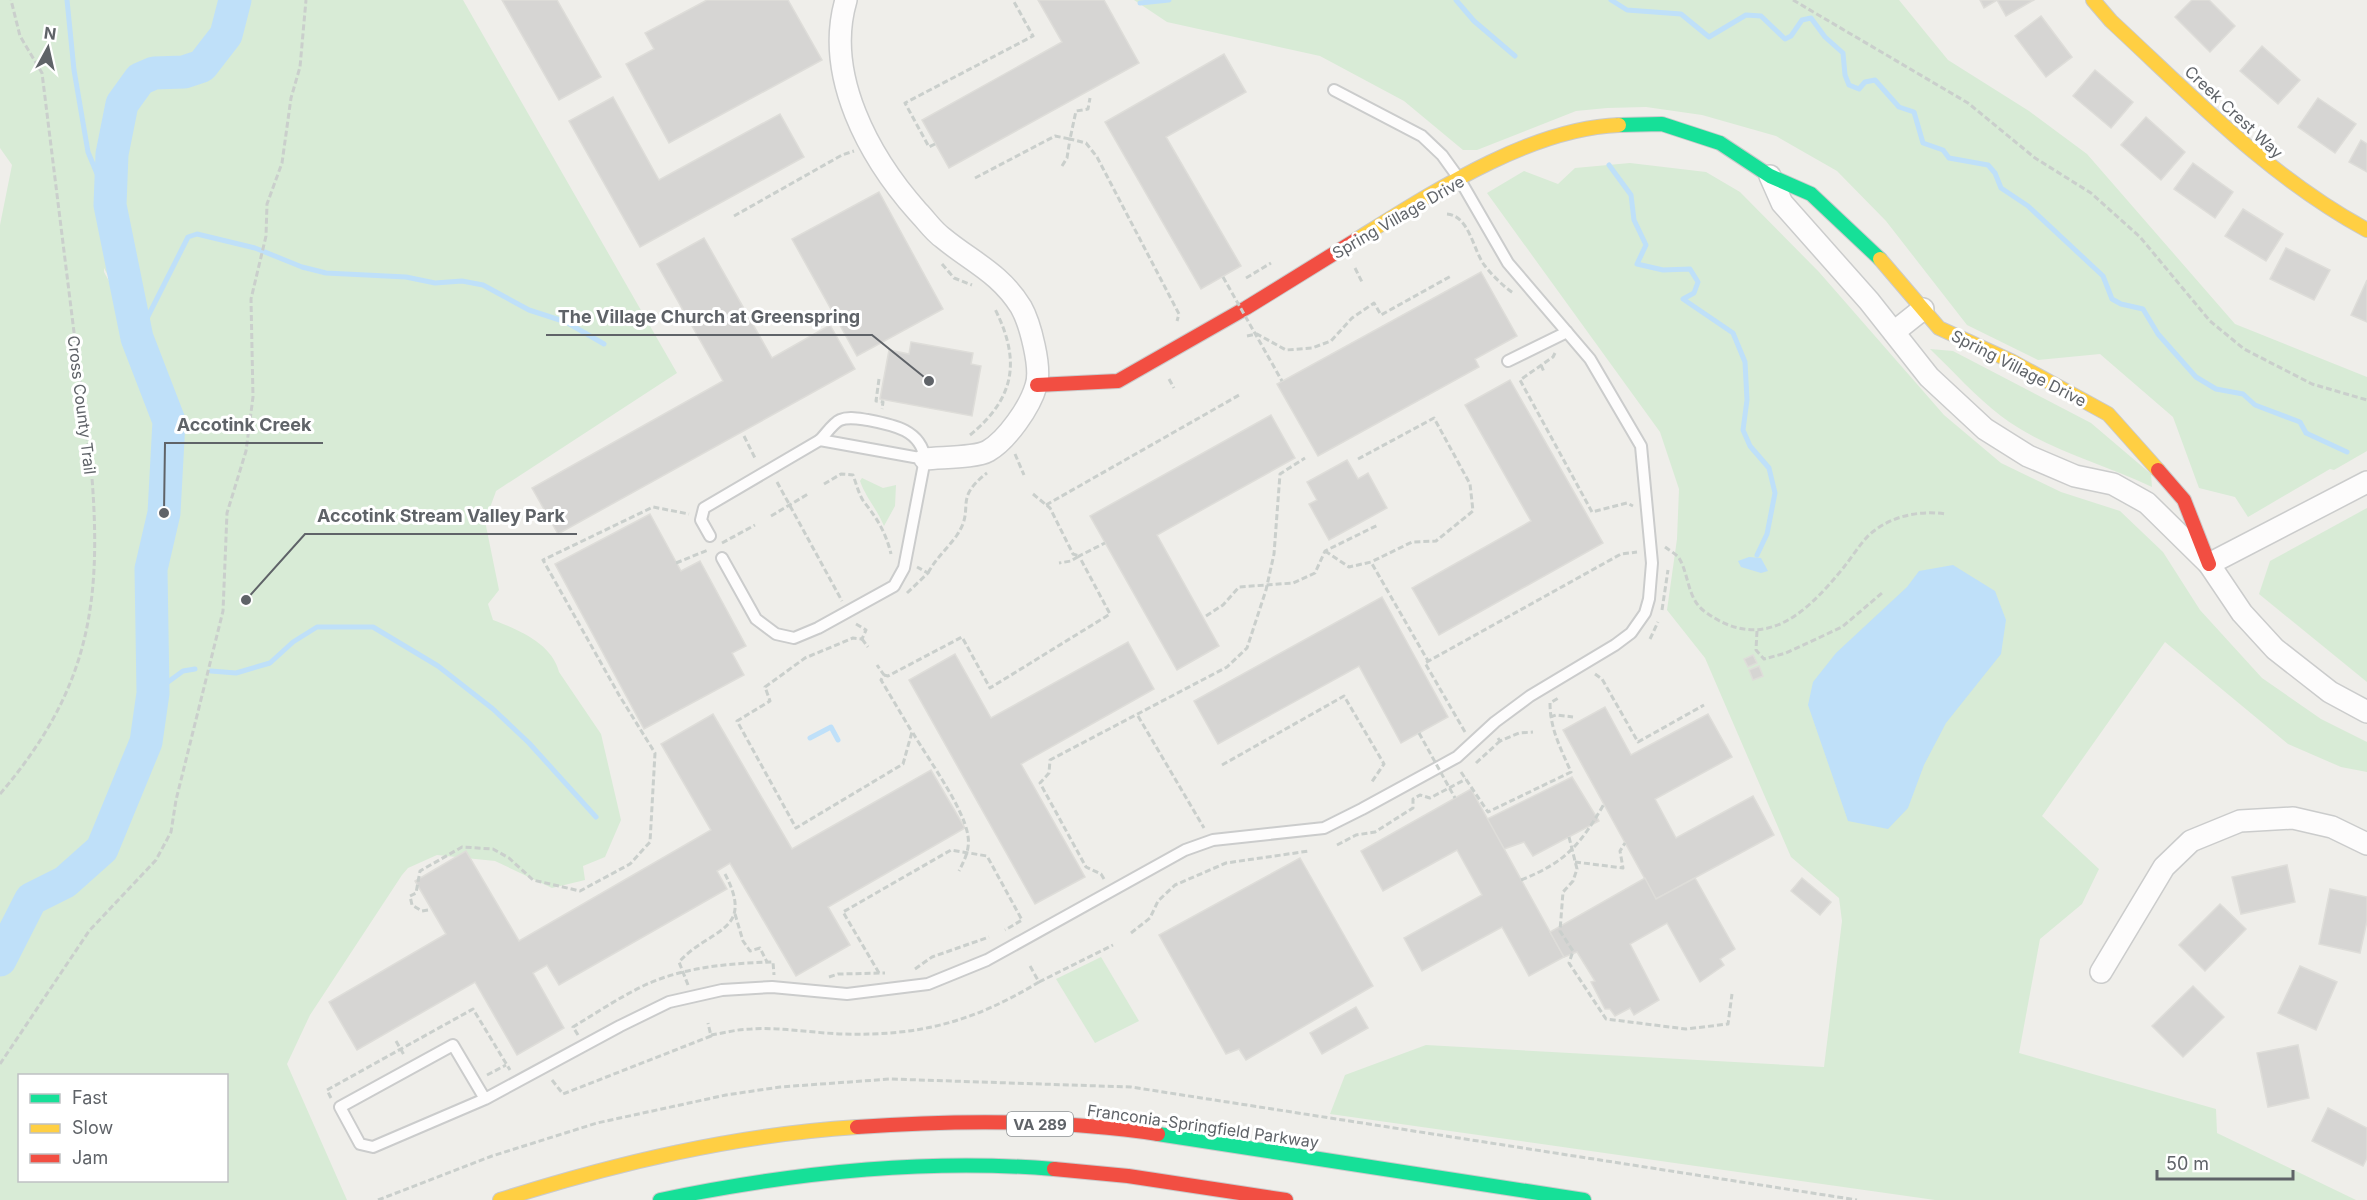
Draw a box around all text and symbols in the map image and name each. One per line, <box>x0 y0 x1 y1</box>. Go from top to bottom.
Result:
north arrow <box>18 18 78 78</box>
text: N <box>43 22 58 44</box>
street label: Creek Crest Way <box>2181 61 2287 163</box>
street label: Spring Village Drive <box>1328 171 1468 263</box>
callout: The Village Church at Greenspring <box>546 299 872 335</box>
text: The Village Church at Greenspring <box>558 306 860 327</box>
street label: Spring Village Drive <box>1948 325 2090 411</box>
street label: Cross County Trail <box>64 334 100 476</box>
callout: Accotink Creek <box>165 407 323 443</box>
text: Accotink Creek <box>177 414 312 435</box>
callout: Accotink Stream Valley Park <box>305 498 577 534</box>
text: Accotink Stream Valley Park <box>317 505 566 526</box>
legend <box>18 1074 228 1182</box>
text: Fast <box>72 1087 108 1108</box>
street label: Franconia-Springfield Parkway <box>1086 1100 1320 1152</box>
road number: VA 289 <box>1007 1112 1073 1136</box>
text: Slow <box>72 1117 113 1138</box>
scale bar <box>2157 1143 2294 1181</box>
text: Jam <box>72 1147 108 1168</box>
text: 50 m <box>2166 1153 2209 1174</box>

